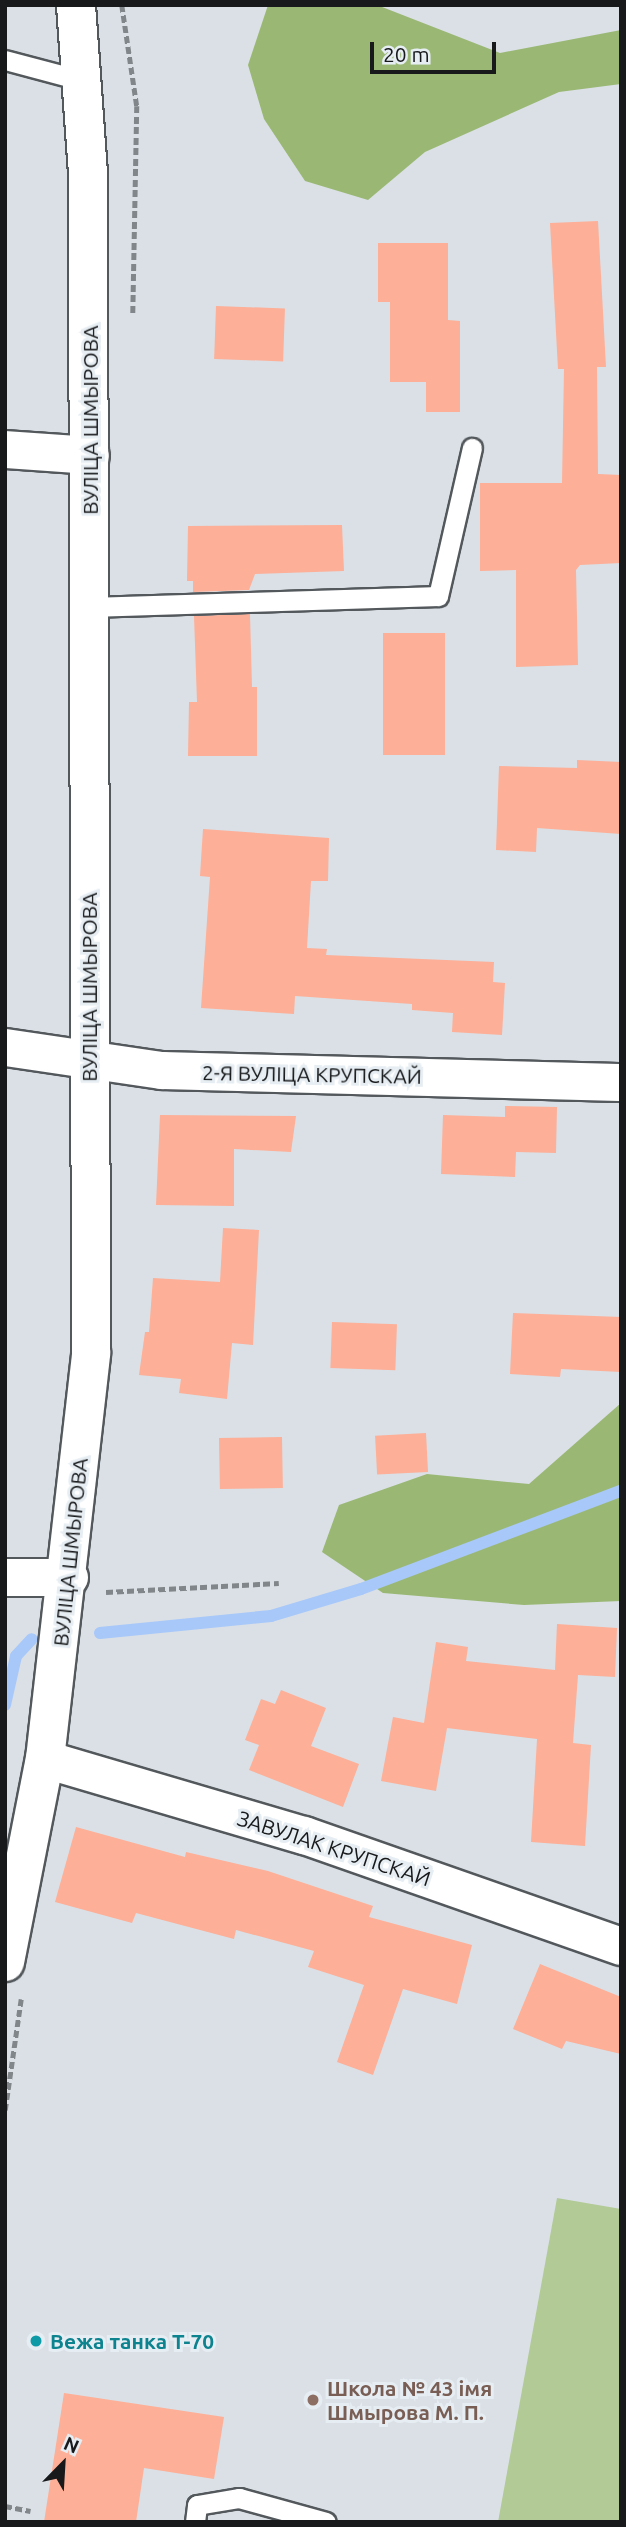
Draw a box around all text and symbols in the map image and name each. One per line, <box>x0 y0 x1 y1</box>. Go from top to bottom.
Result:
scale bar <box>374 28 500 72</box>
text: 20 m <box>383 42 430 66</box>
street label: ВУЛІЦА ШМЫРОВА <box>77 325 103 515</box>
street label: ВУЛІЦА ШМЫРОВА <box>76 892 102 1082</box>
street label: 2-Я ВУЛІЦА КРУПСКАЙ <box>202 1059 422 1089</box>
street label: ВУЛІЦА ШМЫРОВА <box>48 1456 92 1648</box>
street label: ЗАВУЛАК КРУПСКАЙ <box>234 1805 434 1891</box>
place label: Вежа танка Т-70 <box>50 2328 214 2354</box>
marker: Вежа танка Т-70 <box>28 2333 44 2349</box>
place label: Школа № 43 імя Шмырова М. П. <box>327 2375 492 2425</box>
marker: Школа № 43 імя Шмырова М. П. <box>305 2392 321 2408</box>
north arrow <box>28 2429 98 2499</box>
text: N <box>61 2432 82 2458</box>

